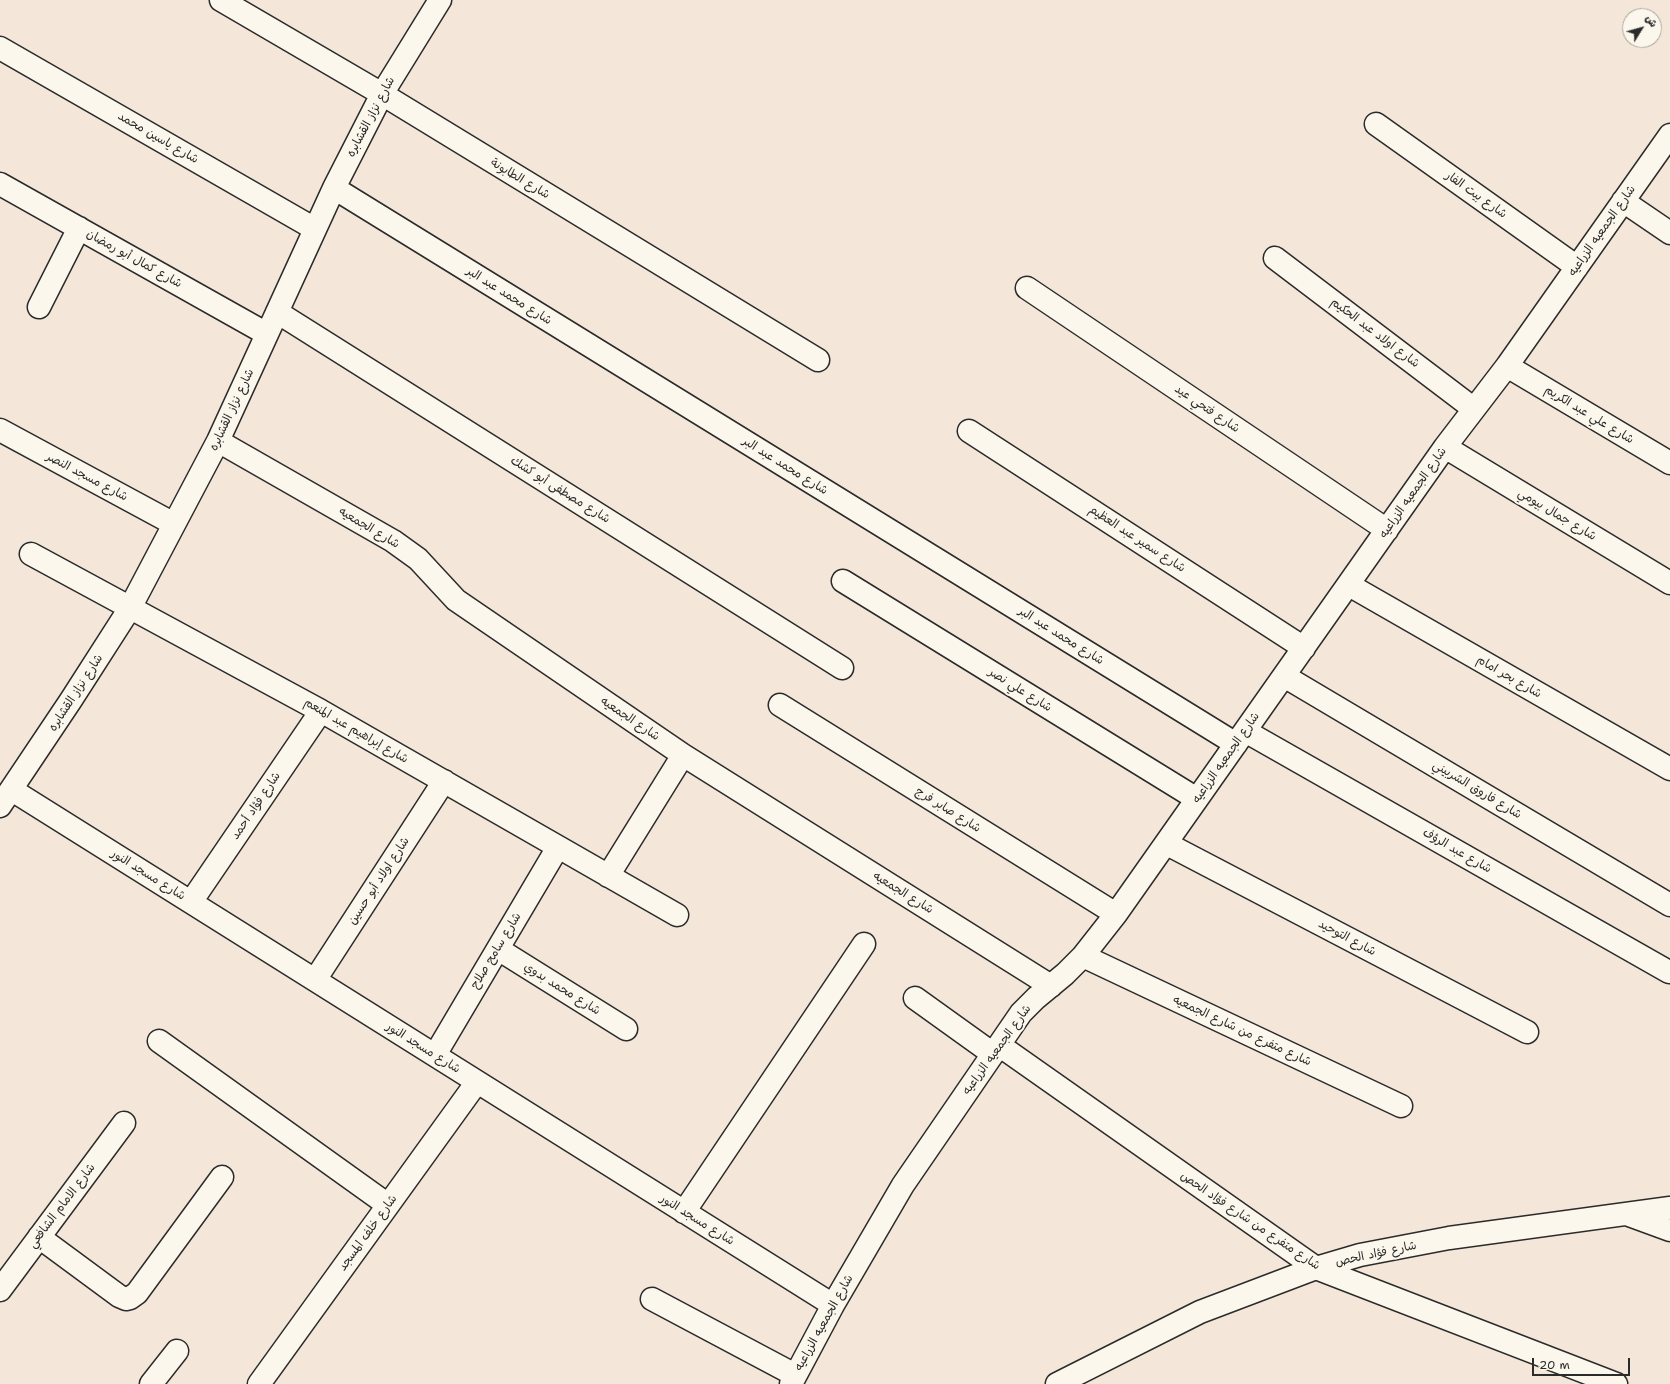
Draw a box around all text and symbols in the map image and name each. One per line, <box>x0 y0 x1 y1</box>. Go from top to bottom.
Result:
north arrow <box>1622 8 1662 48</box>
text: ش <box>1642 12 1661 30</box>
street label: شارع نزاز القشابره <box>344 74 398 160</box>
street label: شارع ياسين محمد <box>115 109 201 167</box>
street label: شارع الطابونة <box>488 156 552 202</box>
street label: شارع بيت الفار <box>1442 168 1510 222</box>
street label: شارع الجمعيه الزراعيه <box>1565 183 1639 279</box>
street label: شارع كمال أبو رمضان <box>84 227 184 291</box>
street label: شارع محمد عبد البر <box>464 264 554 328</box>
street label: شارع اولاد عبد الحكيم <box>1328 295 1422 371</box>
street label: شارع نزاز القشابره <box>207 367 257 453</box>
street label: شارع فتحي عيد <box>1172 382 1242 436</box>
street label: شارع علي عبد الكريم <box>1542 383 1636 447</box>
street label: شارع محمد عبد البر <box>740 434 830 498</box>
street label: شارع الجمعيه الزراعيه <box>1376 445 1450 541</box>
street label: شارع مسجد النصر <box>44 450 130 504</box>
street label: شارع مصطفى أبو كشك <box>508 453 612 527</box>
street label: شارع جمال بيومي <box>1515 486 1599 544</box>
street label: شارع سمير عبد العظيم <box>1086 502 1188 576</box>
street label: شارع الجمعيه <box>336 504 402 552</box>
street label: شارع محمد عبد البر <box>1016 604 1106 668</box>
street label: شارع نزاز القشابره <box>46 652 106 734</box>
street label: شارع بحر امام <box>1474 653 1544 701</box>
street label: شارع علي نصر <box>986 665 1054 715</box>
street label: شارع الجمعيه <box>598 694 662 744</box>
street label: شارع إبراهيم عبد المنعم <box>301 695 411 767</box>
street label: شارع الجمعيه الزراعيه <box>1189 710 1263 806</box>
street label: شارع فاروق الشربيني <box>1430 758 1524 822</box>
street label: شارع فؤاد أحمد <box>228 769 284 843</box>
street label: شارع صابر فرج <box>913 784 983 836</box>
street label: شارع عبد الرؤف <box>1420 825 1494 877</box>
street label: شارع اولاد أبو حسين <box>345 835 413 927</box>
street label: شارع مسجد النور <box>108 846 188 904</box>
street label: شارع الجمعيه <box>870 869 936 917</box>
street label: شارع سامح صلاح <box>468 910 524 992</box>
street label: شارع التوحيد <box>1316 917 1378 959</box>
street label: شارع محمد بدوي <box>521 960 603 1018</box>
street label: شارع متفرع من شارع الجمعيه <box>1171 993 1313 1069</box>
street label: شارع الجمعيه الزراعيه <box>959 1002 1035 1098</box>
street label: شارع مسجد النور <box>383 1019 463 1077</box>
street label: شارع الامام الشافعي <box>25 1161 99 1251</box>
street label: شارع متفرع من شارع فؤاد الحص <box>1177 1169 1323 1273</box>
street label: شارع مسجد النور <box>657 1191 737 1249</box>
street label: شارع خلف المسجد <box>336 1192 400 1274</box>
street label: شارع فؤاد الحص <box>1334 1238 1418 1270</box>
street label: شارع الجمعيه الزراعيه <box>792 1272 856 1374</box>
scale bar <box>1534 1350 1632 1376</box>
text: 20 m <box>1539 1357 1570 1373</box>

